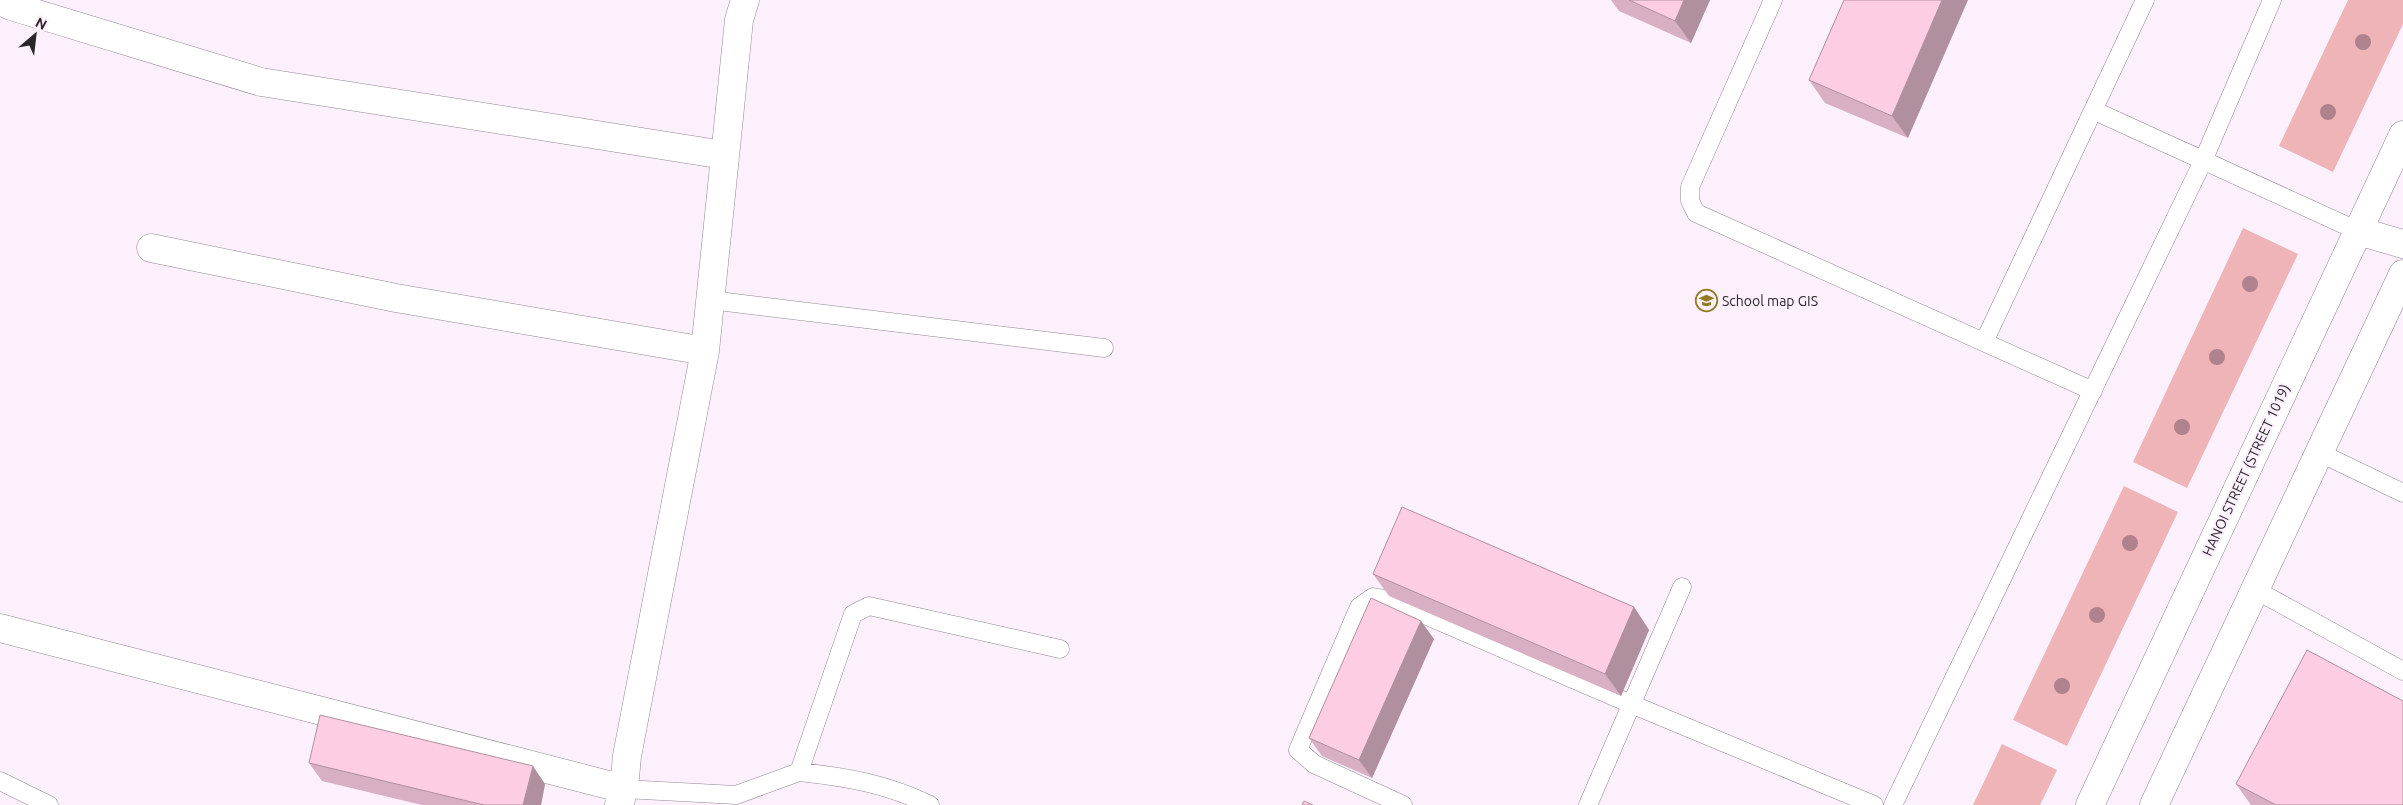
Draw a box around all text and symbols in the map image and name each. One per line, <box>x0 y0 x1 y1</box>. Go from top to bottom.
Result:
north arrow <box>10 10 60 60</box>
text: N <box>33 14 49 33</box>
school or university icon: School map GIS <box>1694 289 1718 313</box>
place label: School map GIS <box>1722 293 1818 309</box>
street label: HANOI STREET (STREET 1019) <box>2199 381 2293 559</box>

